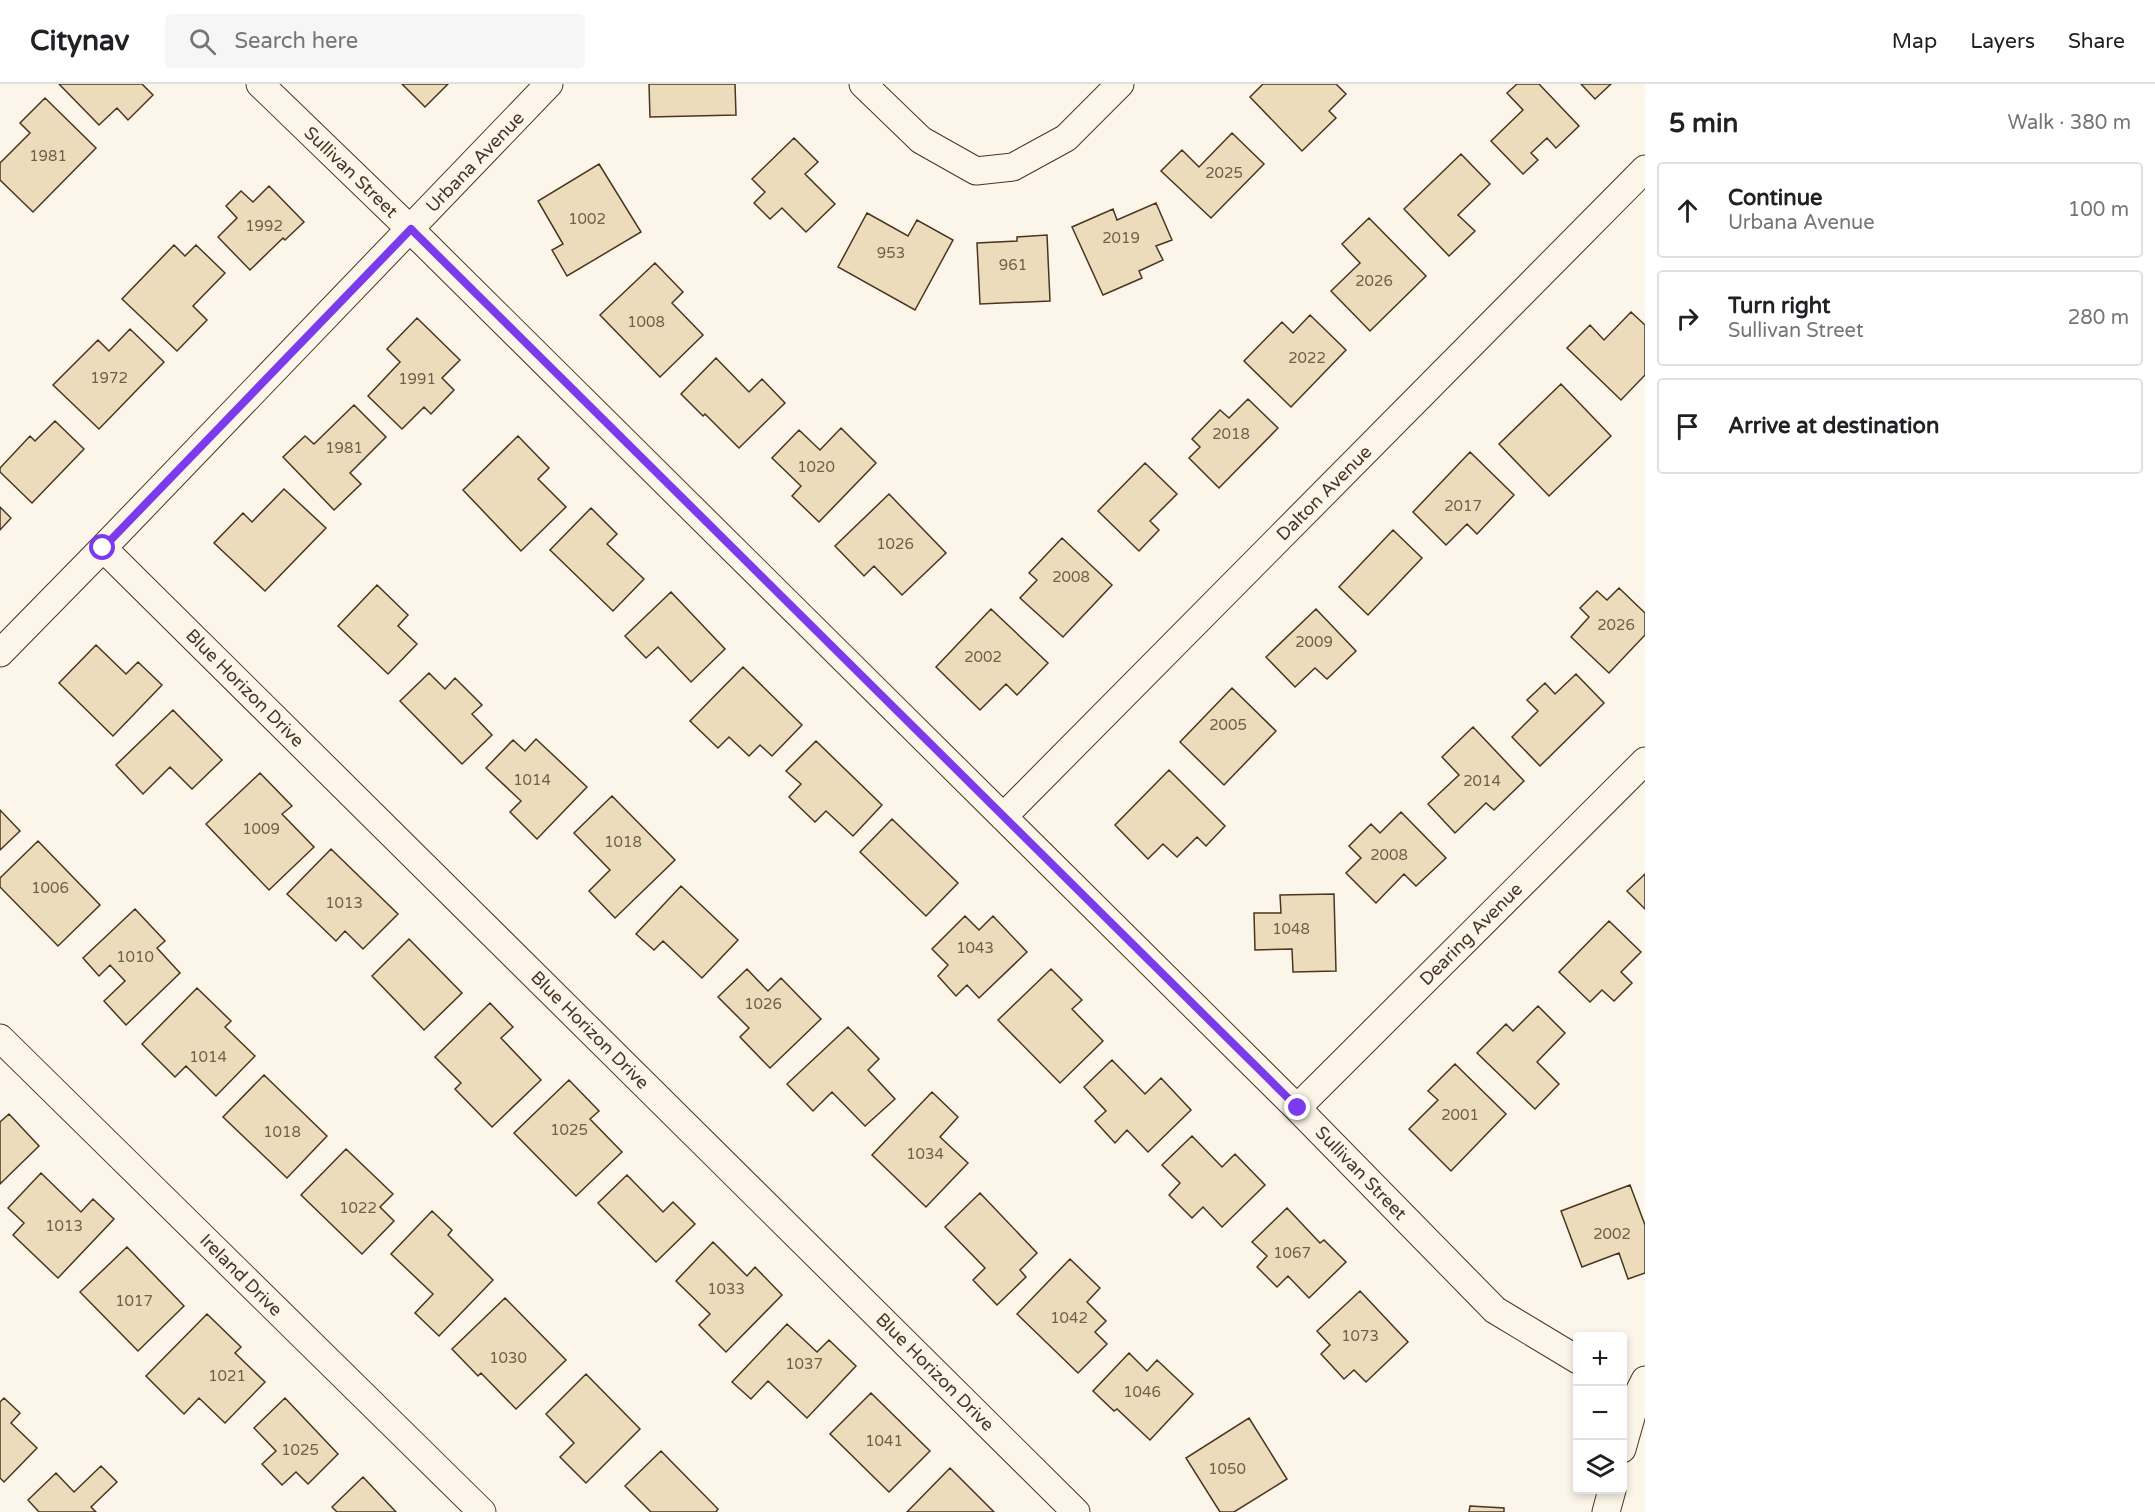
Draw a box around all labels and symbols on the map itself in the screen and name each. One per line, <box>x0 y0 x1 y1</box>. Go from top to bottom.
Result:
street label: Urbana Avenue <box>421 107 529 217</box>
street label: Sullivan Street <box>299 122 403 222</box>
house number: 1981 <box>29 147 67 165</box>
house number: 2025 <box>1205 164 1243 182</box>
house number: 1002 <box>568 210 606 228</box>
house number: 1992 <box>245 217 283 235</box>
house number: 2019 <box>1102 229 1140 247</box>
house number: 953 <box>877 244 905 262</box>
house number: 961 <box>999 256 1027 274</box>
house number: 2026 <box>1355 272 1393 290</box>
house number: 1008 <box>627 313 665 331</box>
house number: 2022 <box>1288 349 1326 367</box>
house number: 1972 <box>90 369 128 387</box>
house number: 1991 <box>398 370 436 388</box>
house number: 2018 <box>1212 425 1250 443</box>
house number: 1981 <box>325 439 363 457</box>
street label: Dalton Avenue <box>1272 441 1376 545</box>
house number: 1020 <box>797 458 835 476</box>
house number: 2017 <box>1444 497 1482 515</box>
route start <box>89 534 115 560</box>
house number: 1026 <box>876 535 914 553</box>
house number: 2008 <box>1052 568 1090 586</box>
house number: 2026 <box>1597 616 1635 634</box>
street label: Blue Horizon Drive <box>181 624 309 752</box>
house number: 2009 <box>1295 633 1333 651</box>
house number: 2002 <box>964 648 1002 666</box>
house number: 2005 <box>1209 716 1247 734</box>
house number: 1014 <box>513 771 551 789</box>
house number: 2014 <box>1463 772 1501 790</box>
house number: 1009 <box>242 820 280 838</box>
house number: 1018 <box>604 833 642 851</box>
house number: 2008 <box>1370 846 1408 864</box>
street label: Dearing Avenue <box>1415 878 1527 990</box>
house number: 1006 <box>31 879 69 897</box>
house number: 1013 <box>325 894 363 912</box>
house number: 1048 <box>1272 920 1310 938</box>
house number: 1043 <box>956 939 994 957</box>
house number: 1010 <box>116 948 154 966</box>
street label: Blue Horizon Drive <box>526 966 654 1094</box>
house number: 1026 <box>744 995 782 1013</box>
house number: 1014 <box>189 1048 227 1066</box>
route end <box>1284 1094 1310 1120</box>
house number: 2001 <box>1441 1106 1479 1124</box>
house number: 1025 <box>550 1121 588 1139</box>
street label: Sullivan Street <box>1311 1121 1411 1225</box>
house number: 1018 <box>263 1123 301 1141</box>
house number: 1034 <box>906 1145 944 1163</box>
house number: 1022 <box>339 1199 377 1217</box>
house number: 1013 <box>45 1217 83 1235</box>
house number: 2002 <box>1593 1225 1631 1243</box>
street label: Ireland Drive <box>195 1229 287 1321</box>
house number: 1067 <box>1273 1244 1311 1262</box>
house number: 1033 <box>707 1280 745 1298</box>
house number: 1017 <box>115 1292 153 1310</box>
street label: Blue Horizon Drive <box>871 1308 999 1436</box>
house number: 1042 <box>1050 1309 1088 1327</box>
house number: 1073 <box>1341 1327 1379 1345</box>
house number: 1030 <box>489 1349 527 1367</box>
house number: 1037 <box>785 1355 823 1373</box>
house number: 1021 <box>208 1367 246 1385</box>
house number: 1046 <box>1123 1383 1161 1401</box>
house number: 1041 <box>865 1432 903 1450</box>
house number: 1025 <box>281 1441 319 1459</box>
house number: 1050 <box>1208 1460 1246 1478</box>

